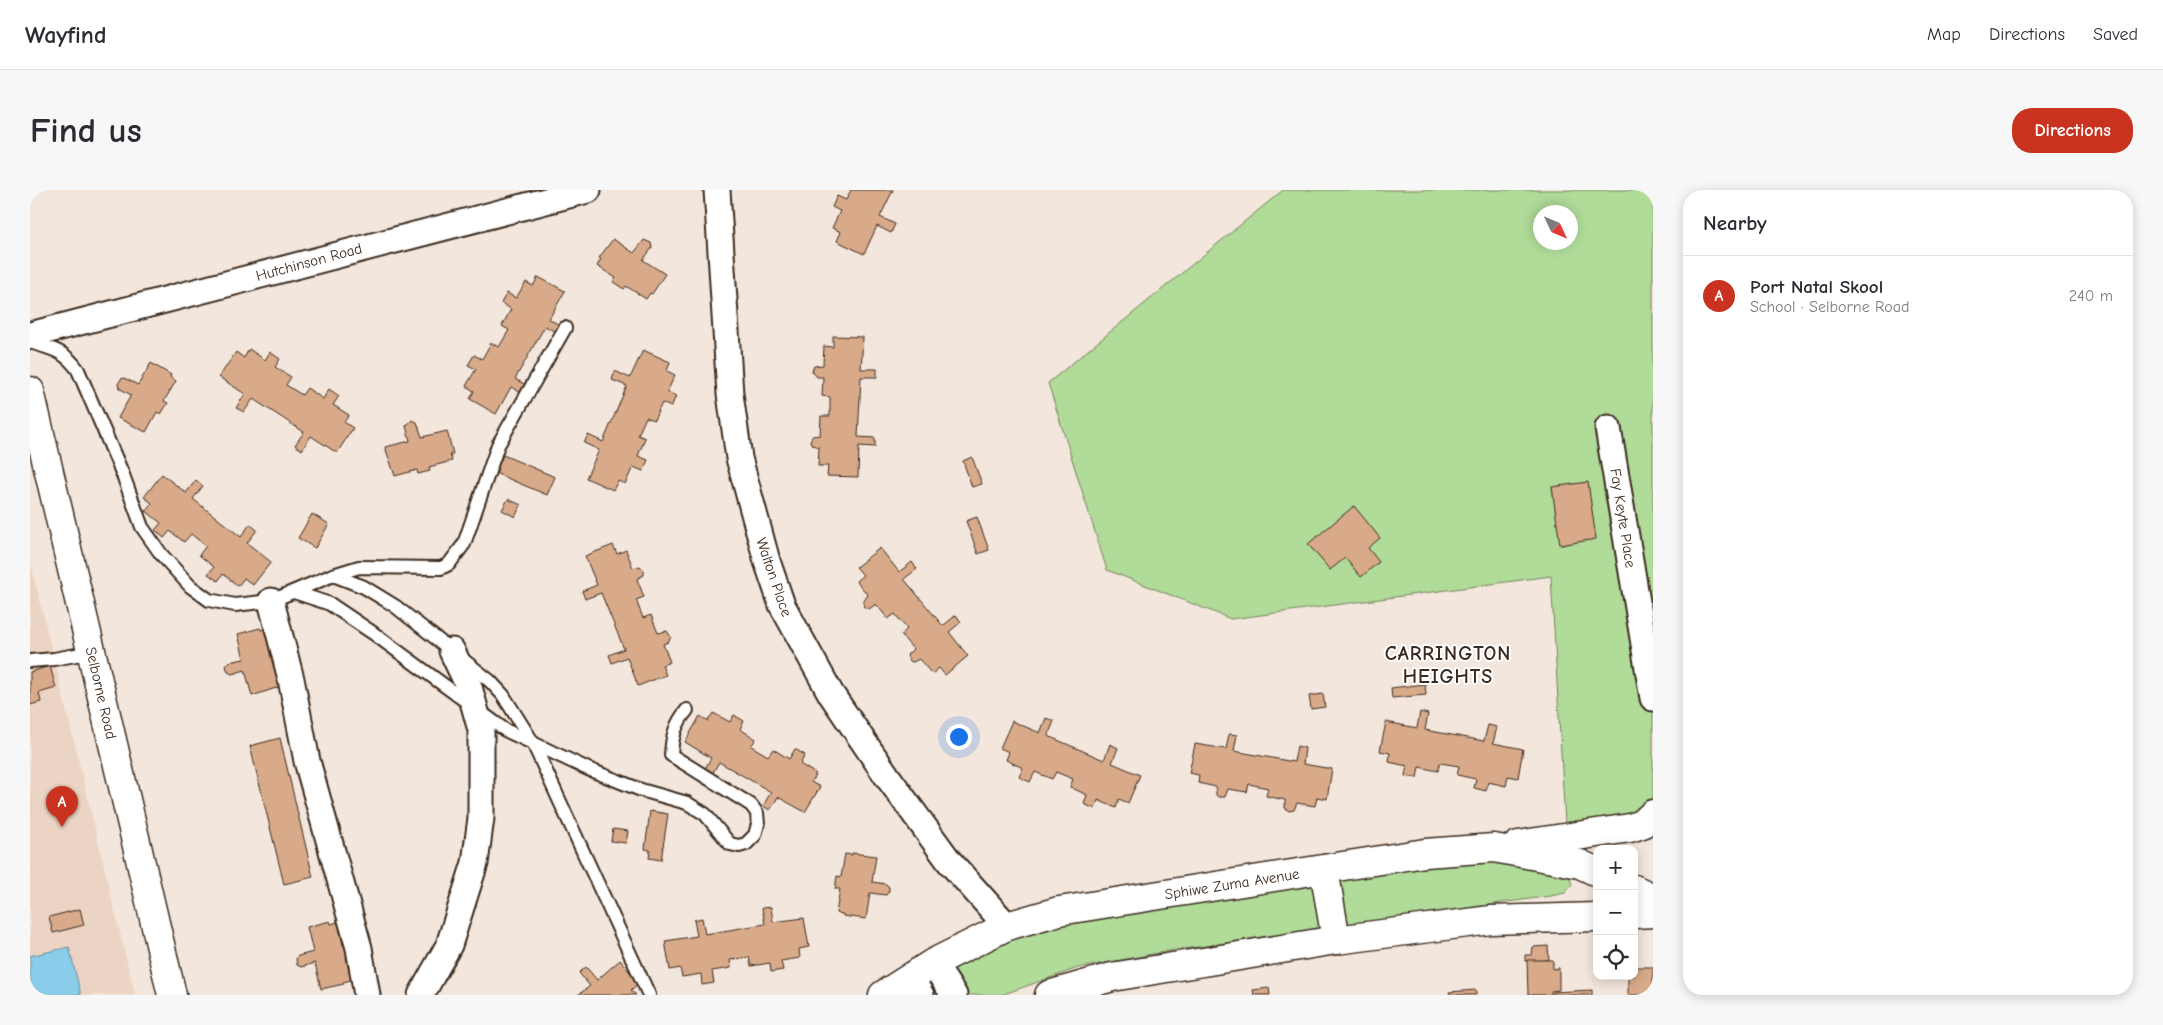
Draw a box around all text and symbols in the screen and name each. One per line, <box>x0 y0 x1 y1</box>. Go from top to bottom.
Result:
text: Wayfind <box>25 21 106 49</box>
text: Map <box>1927 24 1961 45</box>
text: Directions <box>1989 24 2065 45</box>
text: Saved <box>2093 24 2138 45</box>
button: Directions <box>2012 108 2133 153</box>
text: Find us <box>30 110 142 151</box>
north arrow <box>1533 205 1578 250</box>
text: Nearby <box>1703 211 1767 235</box>
street label: Hutchinson Road <box>254 239 364 285</box>
text: Port Natal Skool <box>1750 276 1883 298</box>
text: A <box>1715 287 1723 305</box>
text: 240 m <box>2069 287 2113 305</box>
text: School · Selborne Road <box>1750 298 1910 316</box>
street label: Fay Keyte Place <box>1606 467 1640 569</box>
street label: Walton Place <box>752 535 796 619</box>
district label: CARRINGTON HEIGHTS <box>1385 642 1511 688</box>
street label: Selborne Road <box>82 645 120 741</box>
your location <box>946 724 972 750</box>
pin: A <box>46 786 78 827</box>
map controls <box>1593 845 1638 980</box>
button: + <box>1593 845 1638 890</box>
street label: Sphiwe Zuma Avenue <box>1163 864 1301 904</box>
button: − <box>1593 890 1638 935</box>
button: locate <box>1593 935 1638 980</box>

